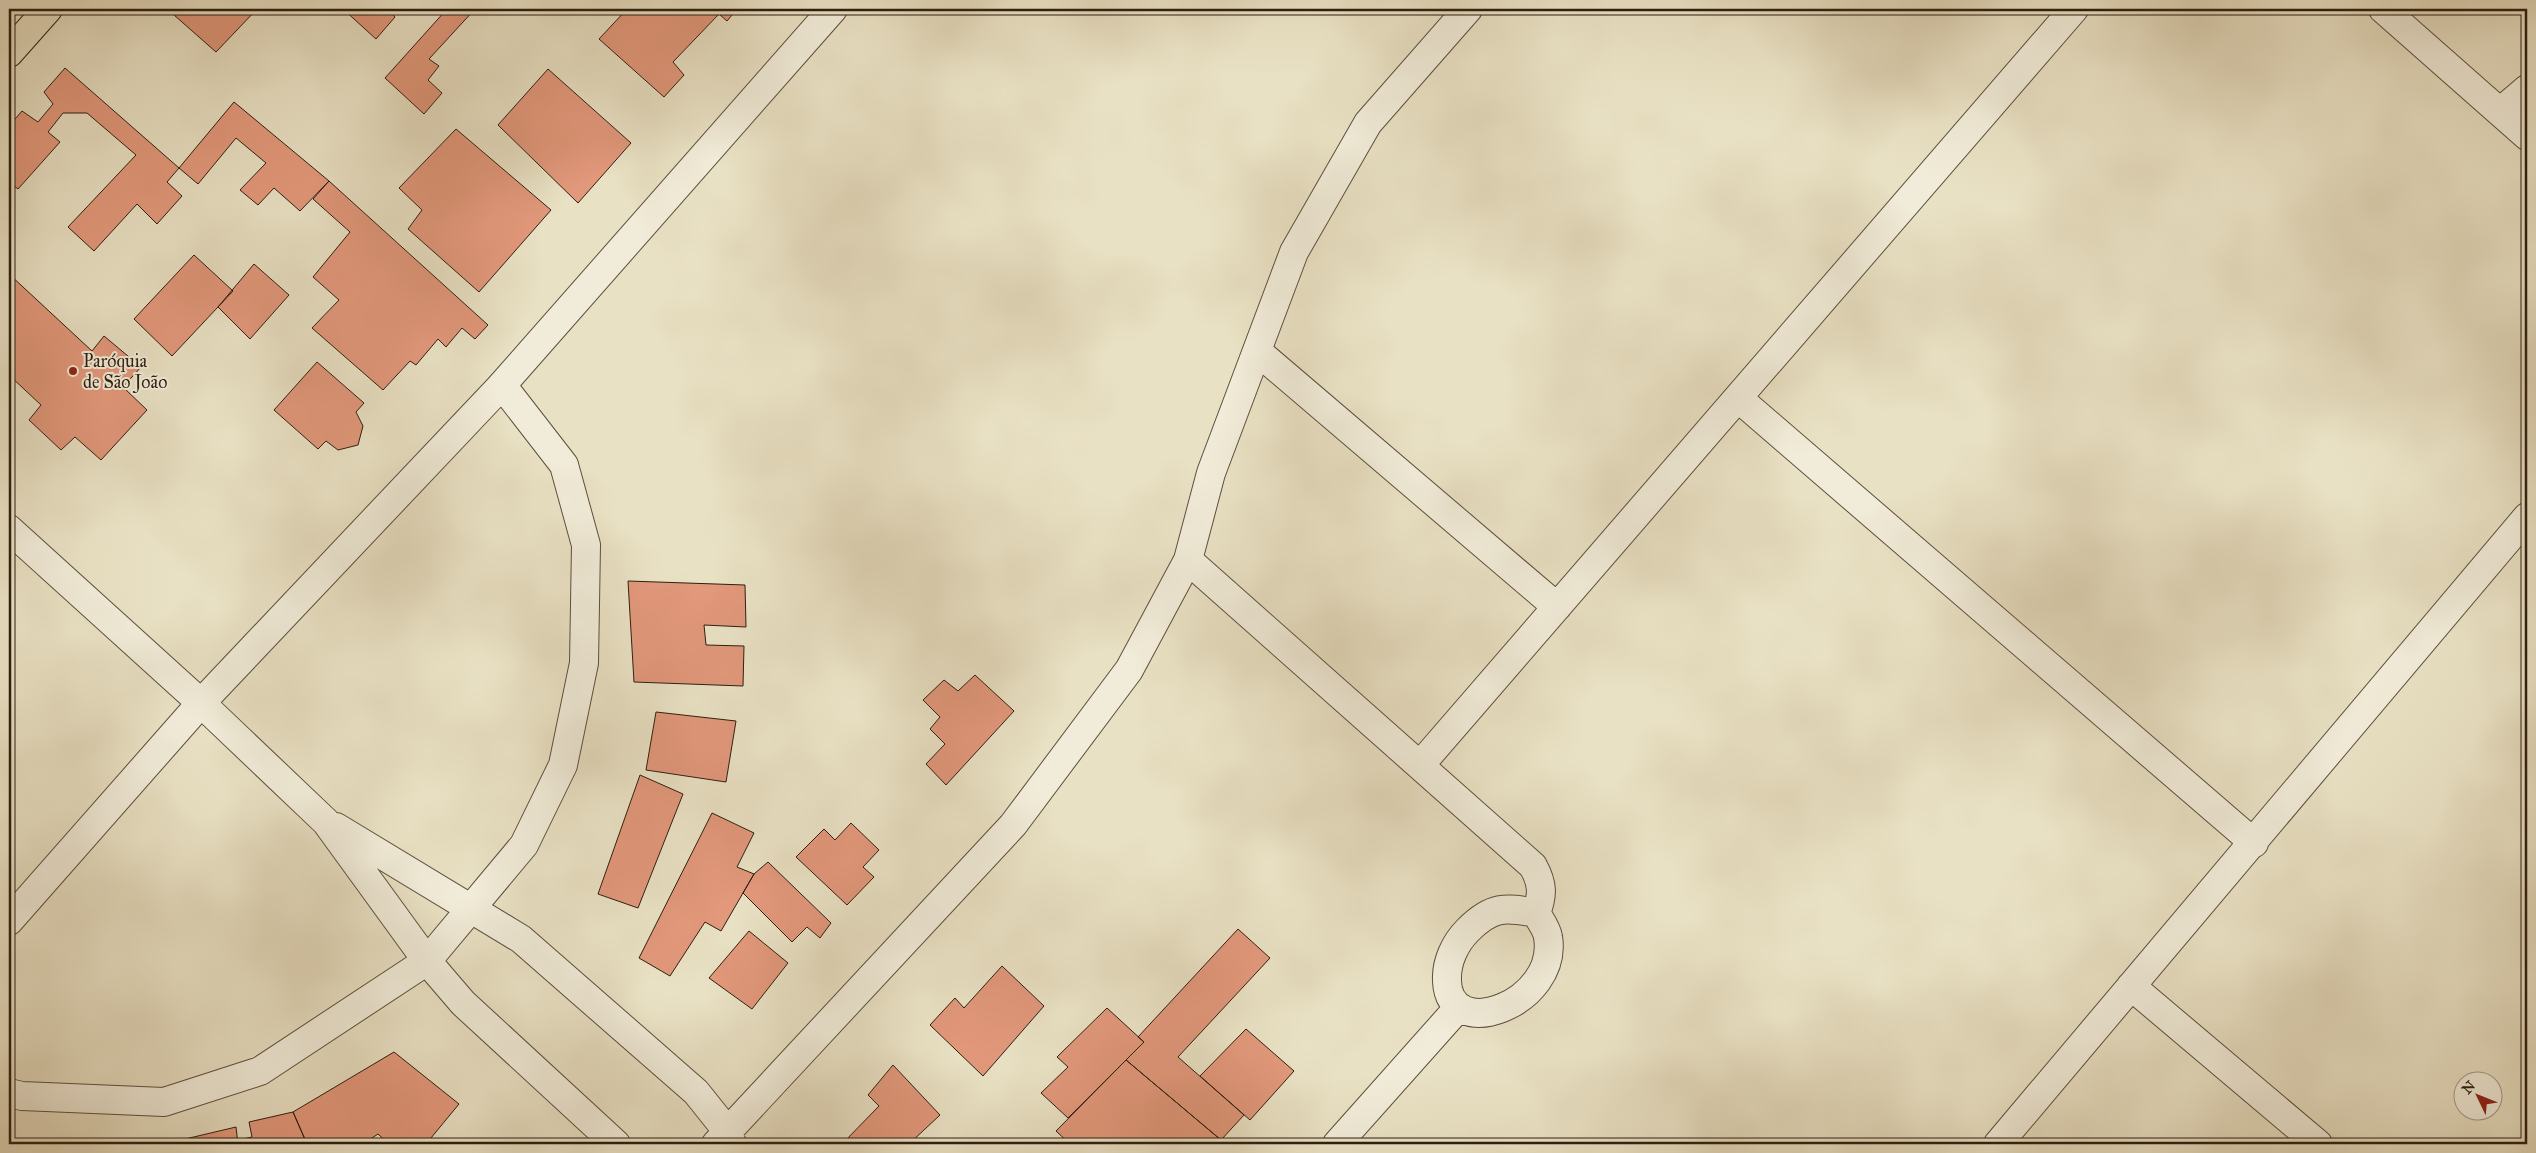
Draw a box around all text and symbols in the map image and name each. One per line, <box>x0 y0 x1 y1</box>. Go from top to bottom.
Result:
place label: Paróquia de São João <box>83 350 167 394</box>
marker: Paróquia de São João <box>67 365 79 377</box>
north arrow <box>2454 1070 2504 1120</box>
text: N <box>2459 1077 2479 1098</box>

